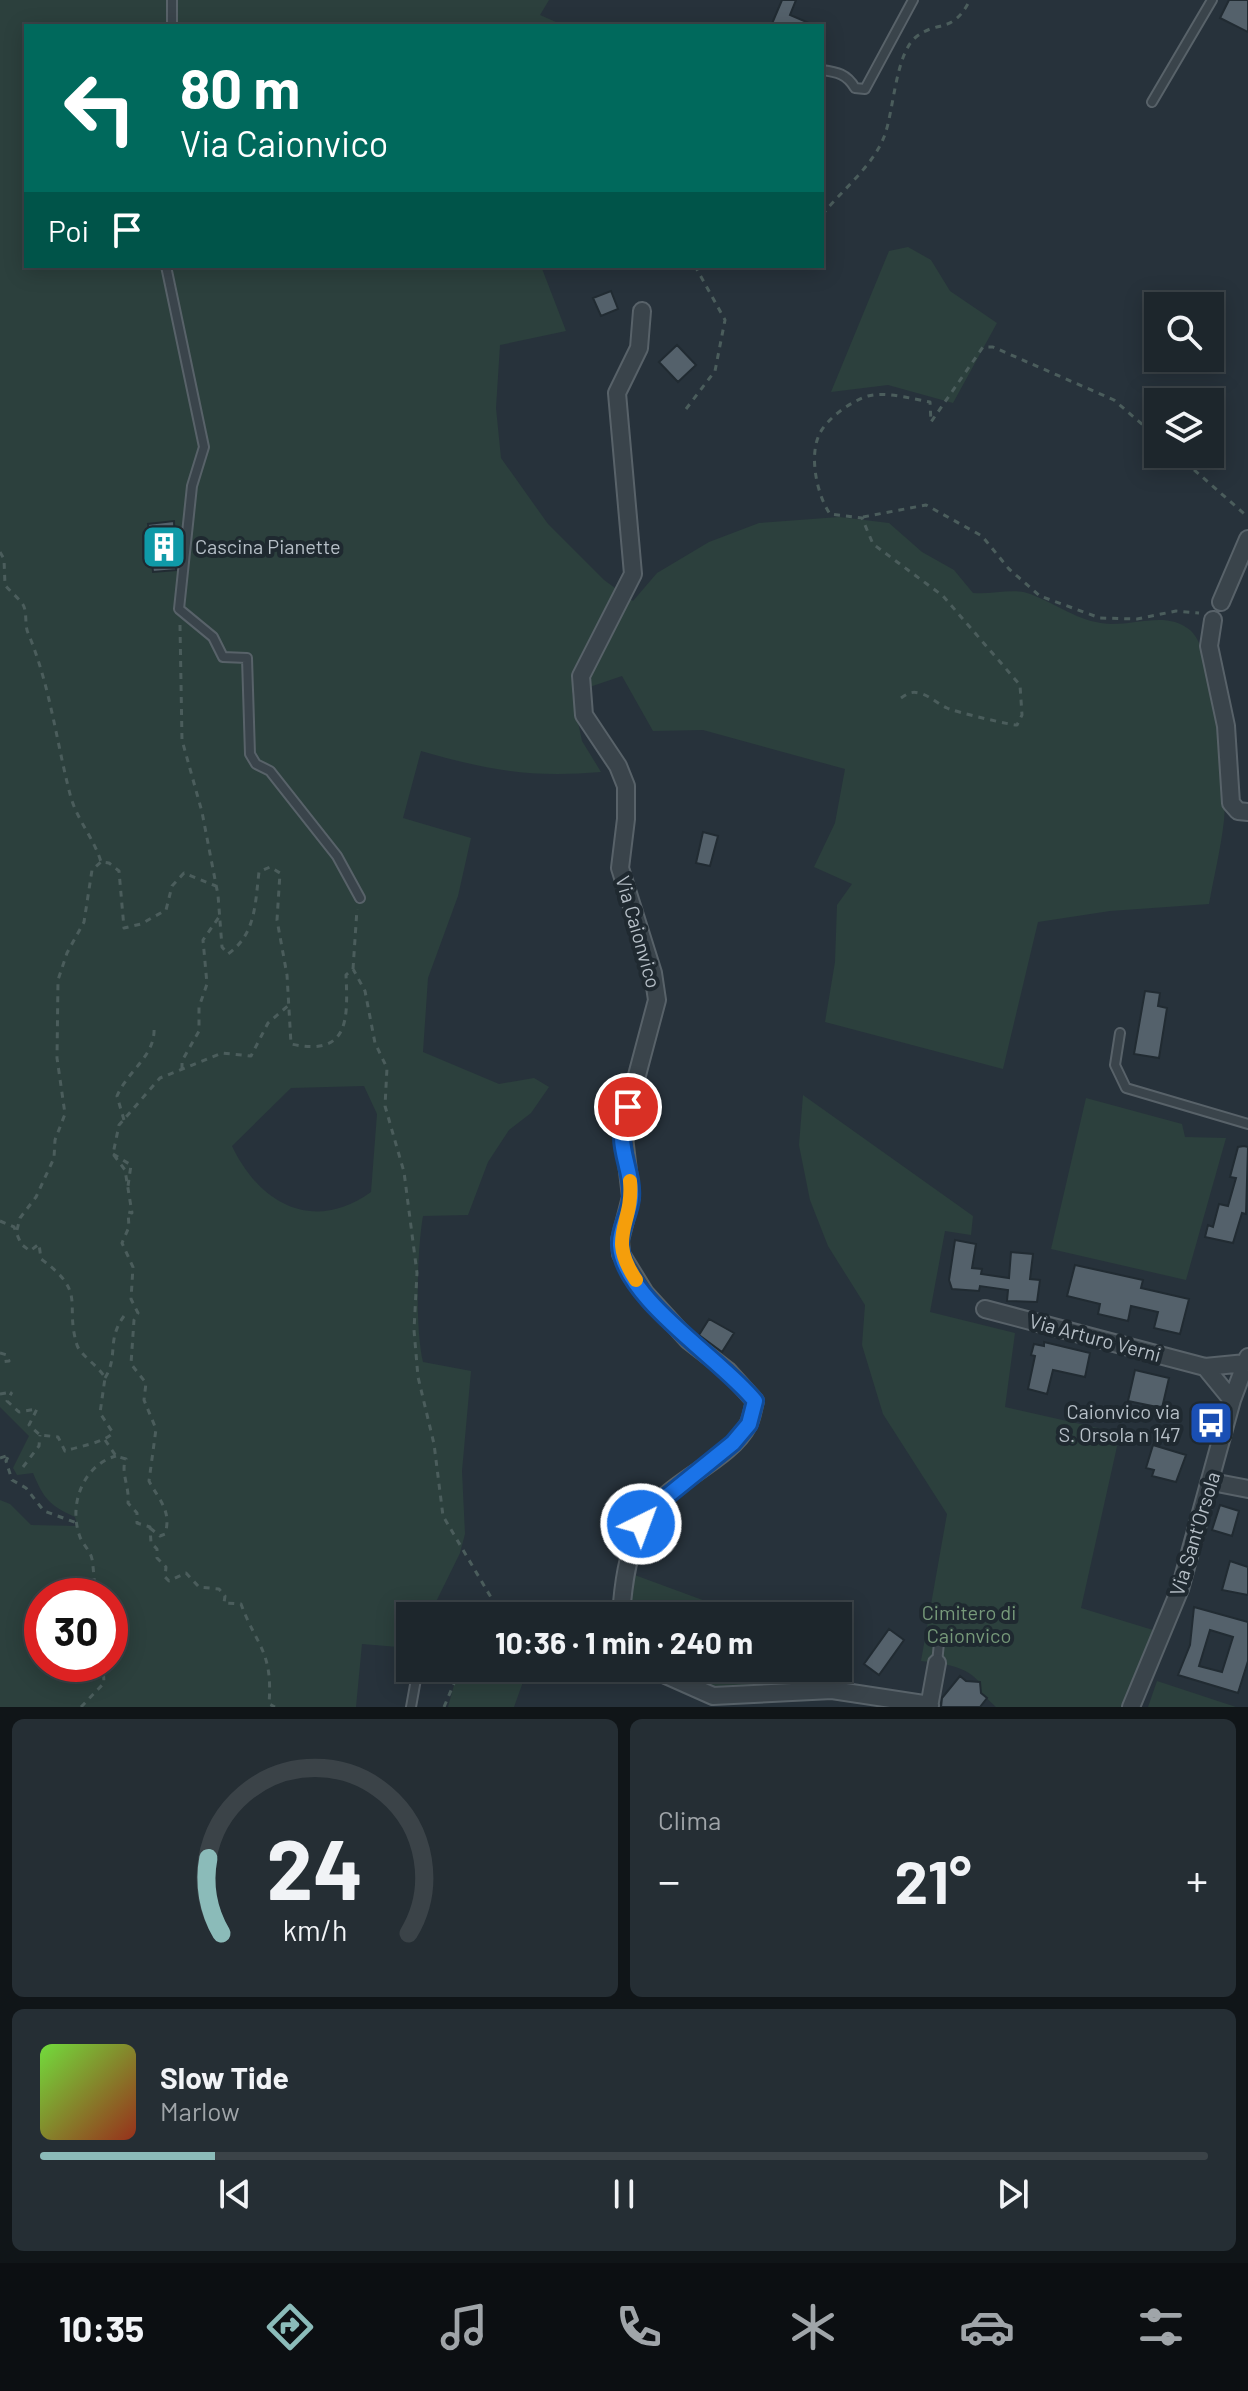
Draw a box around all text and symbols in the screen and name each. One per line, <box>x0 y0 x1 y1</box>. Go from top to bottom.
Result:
text: 80 m <box>180 53 300 120</box>
icon: left <box>48 56 152 160</box>
text: Via Caionvico <box>180 121 388 164</box>
icon: arrive <box>105 208 149 252</box>
text: Poi <box>48 212 89 248</box>
map controls <box>1144 292 1224 468</box>
button: search <box>1144 292 1224 372</box>
button: layers <box>1144 388 1224 468</box>
building icon: Cascina Pianette <box>140 523 188 571</box>
place label: Cascina Pianette <box>195 534 341 558</box>
street label: Via Caionvico <box>611 873 666 991</box>
pin <box>594 1073 662 1141</box>
icon: arrive <box>606 1085 650 1129</box>
street label: Via Arturo Verni <box>1027 1308 1164 1366</box>
place label: Caionvico via S. Orsola n 147 <box>1058 1399 1181 1446</box>
bus stop icon: Caionvico via S. Orsola n 147 <box>1187 1399 1235 1447</box>
street label: Via Sant'Orsola <box>1164 1469 1224 1599</box>
position arrow <box>599 1482 683 1566</box>
speed limit sign: 30 <box>24 1578 128 1682</box>
park label: Cimitero di Caionvico <box>922 1600 1016 1647</box>
text: 10:36 · 1 min · 240 m <box>495 1624 753 1660</box>
text: Clima <box>658 1804 721 1835</box>
text: 24 <box>267 1817 363 1917</box>
text: 21° <box>894 1844 972 1916</box>
text: − <box>658 1853 680 1906</box>
text: + <box>1186 1853 1208 1906</box>
text: km/h <box>283 1912 347 1947</box>
text: Slow Tide <box>160 2059 289 2095</box>
text: Marlow <box>160 2095 240 2126</box>
icon: previous <box>213 2172 257 2216</box>
icon: pause <box>602 2172 646 2216</box>
icon: next <box>991 2172 1035 2216</box>
icon: directions <box>262 2299 318 2355</box>
icon: music <box>436 2299 492 2355</box>
icon: phone <box>611 2299 667 2355</box>
icon: climate <box>785 2299 841 2355</box>
icon: car <box>959 2299 1015 2355</box>
icon: filters <box>1133 2299 1189 2355</box>
text: 10:35 <box>59 2306 144 2349</box>

